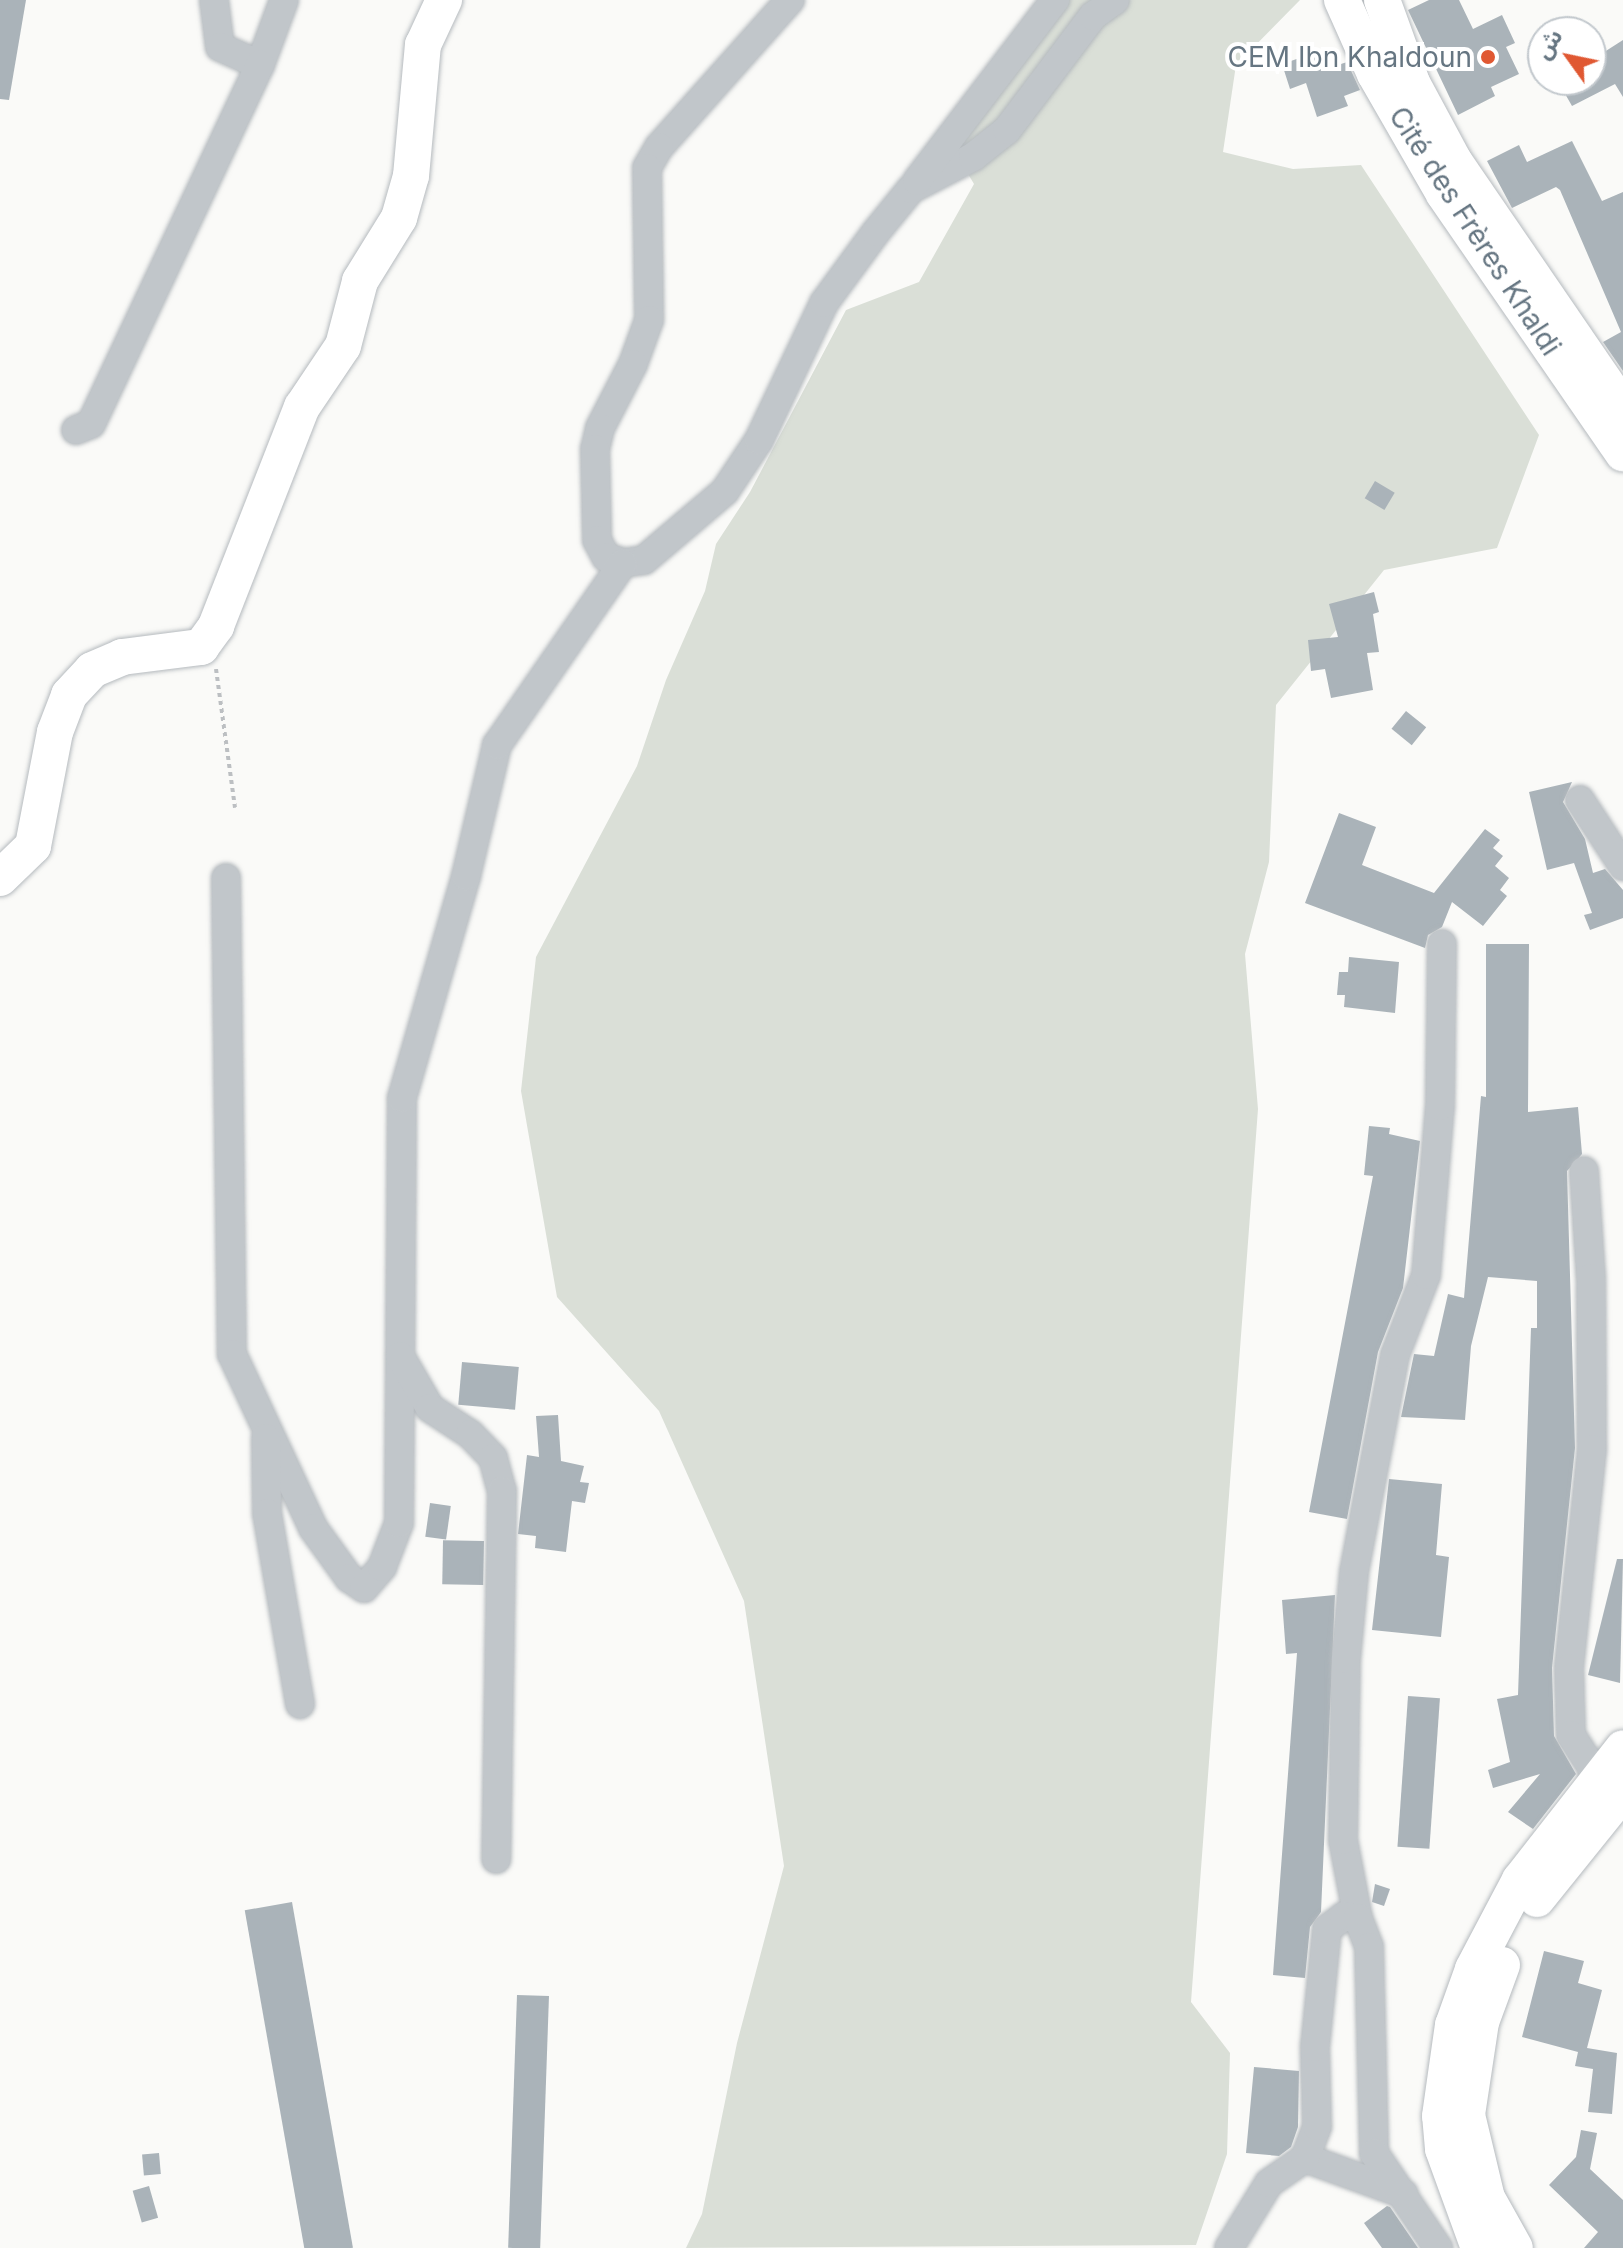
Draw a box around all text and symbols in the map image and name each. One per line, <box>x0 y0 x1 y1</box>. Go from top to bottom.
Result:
north arrow <box>1527 16 1607 96</box>
text: ش <box>1529 24 1568 64</box>
place label: CEM Ibn Khaldoun <box>1228 40 1472 74</box>
marker: CEM Ibn Khaldoun <box>1479 48 1497 66</box>
street label: Cité des Frères Khaldi <box>1382 100 1568 362</box>

